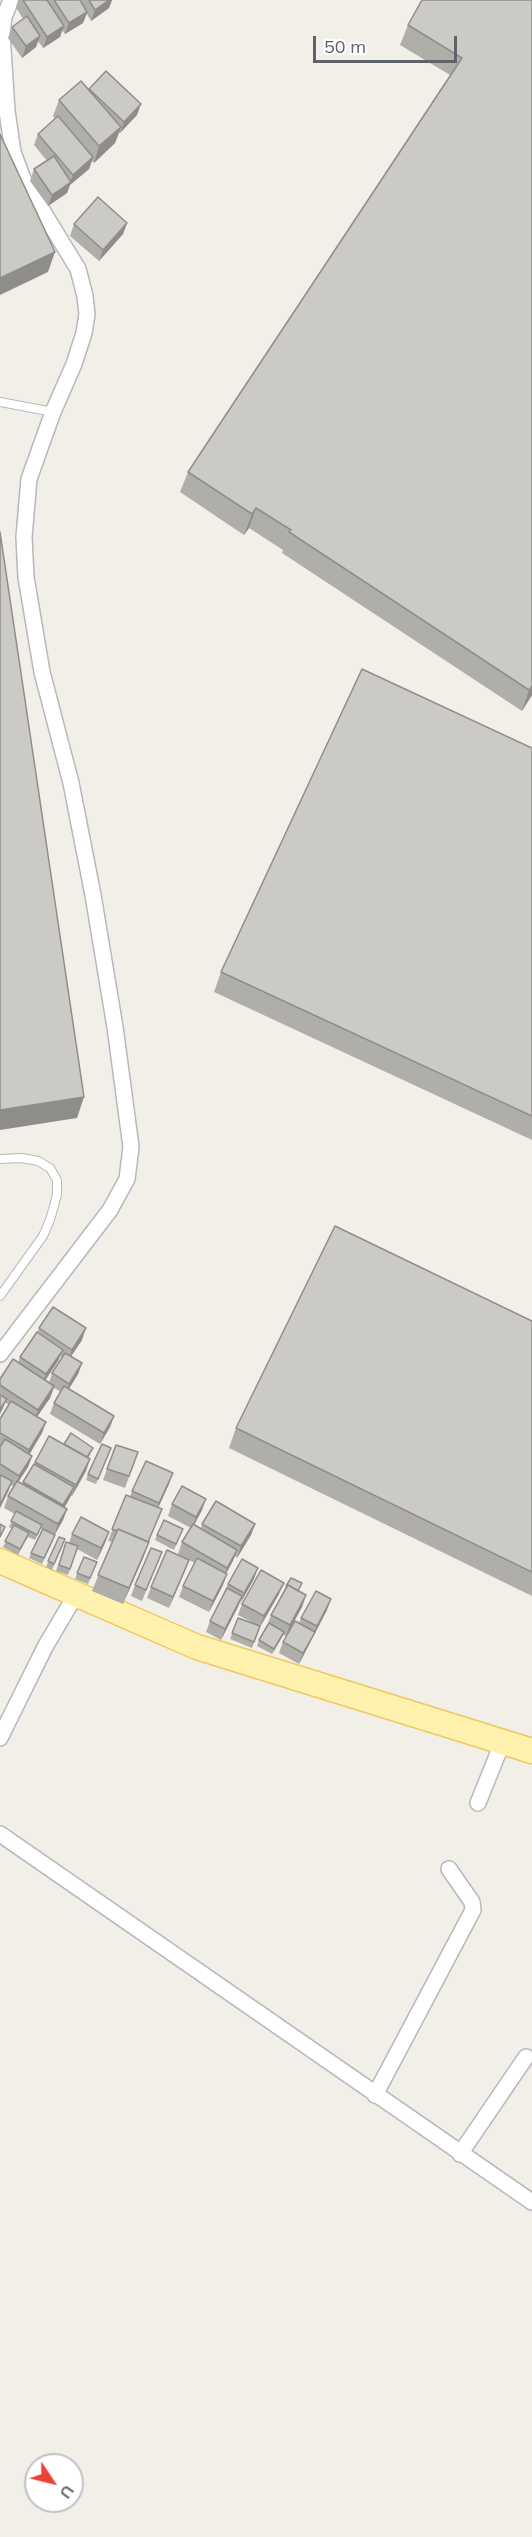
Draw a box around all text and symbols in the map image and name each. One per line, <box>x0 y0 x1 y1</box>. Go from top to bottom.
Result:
scale bar <box>316 24 460 62</box>
text: 50 m <box>324 35 366 58</box>
north arrow <box>24 2453 84 2513</box>
text: U <box>56 2482 79 2503</box>

